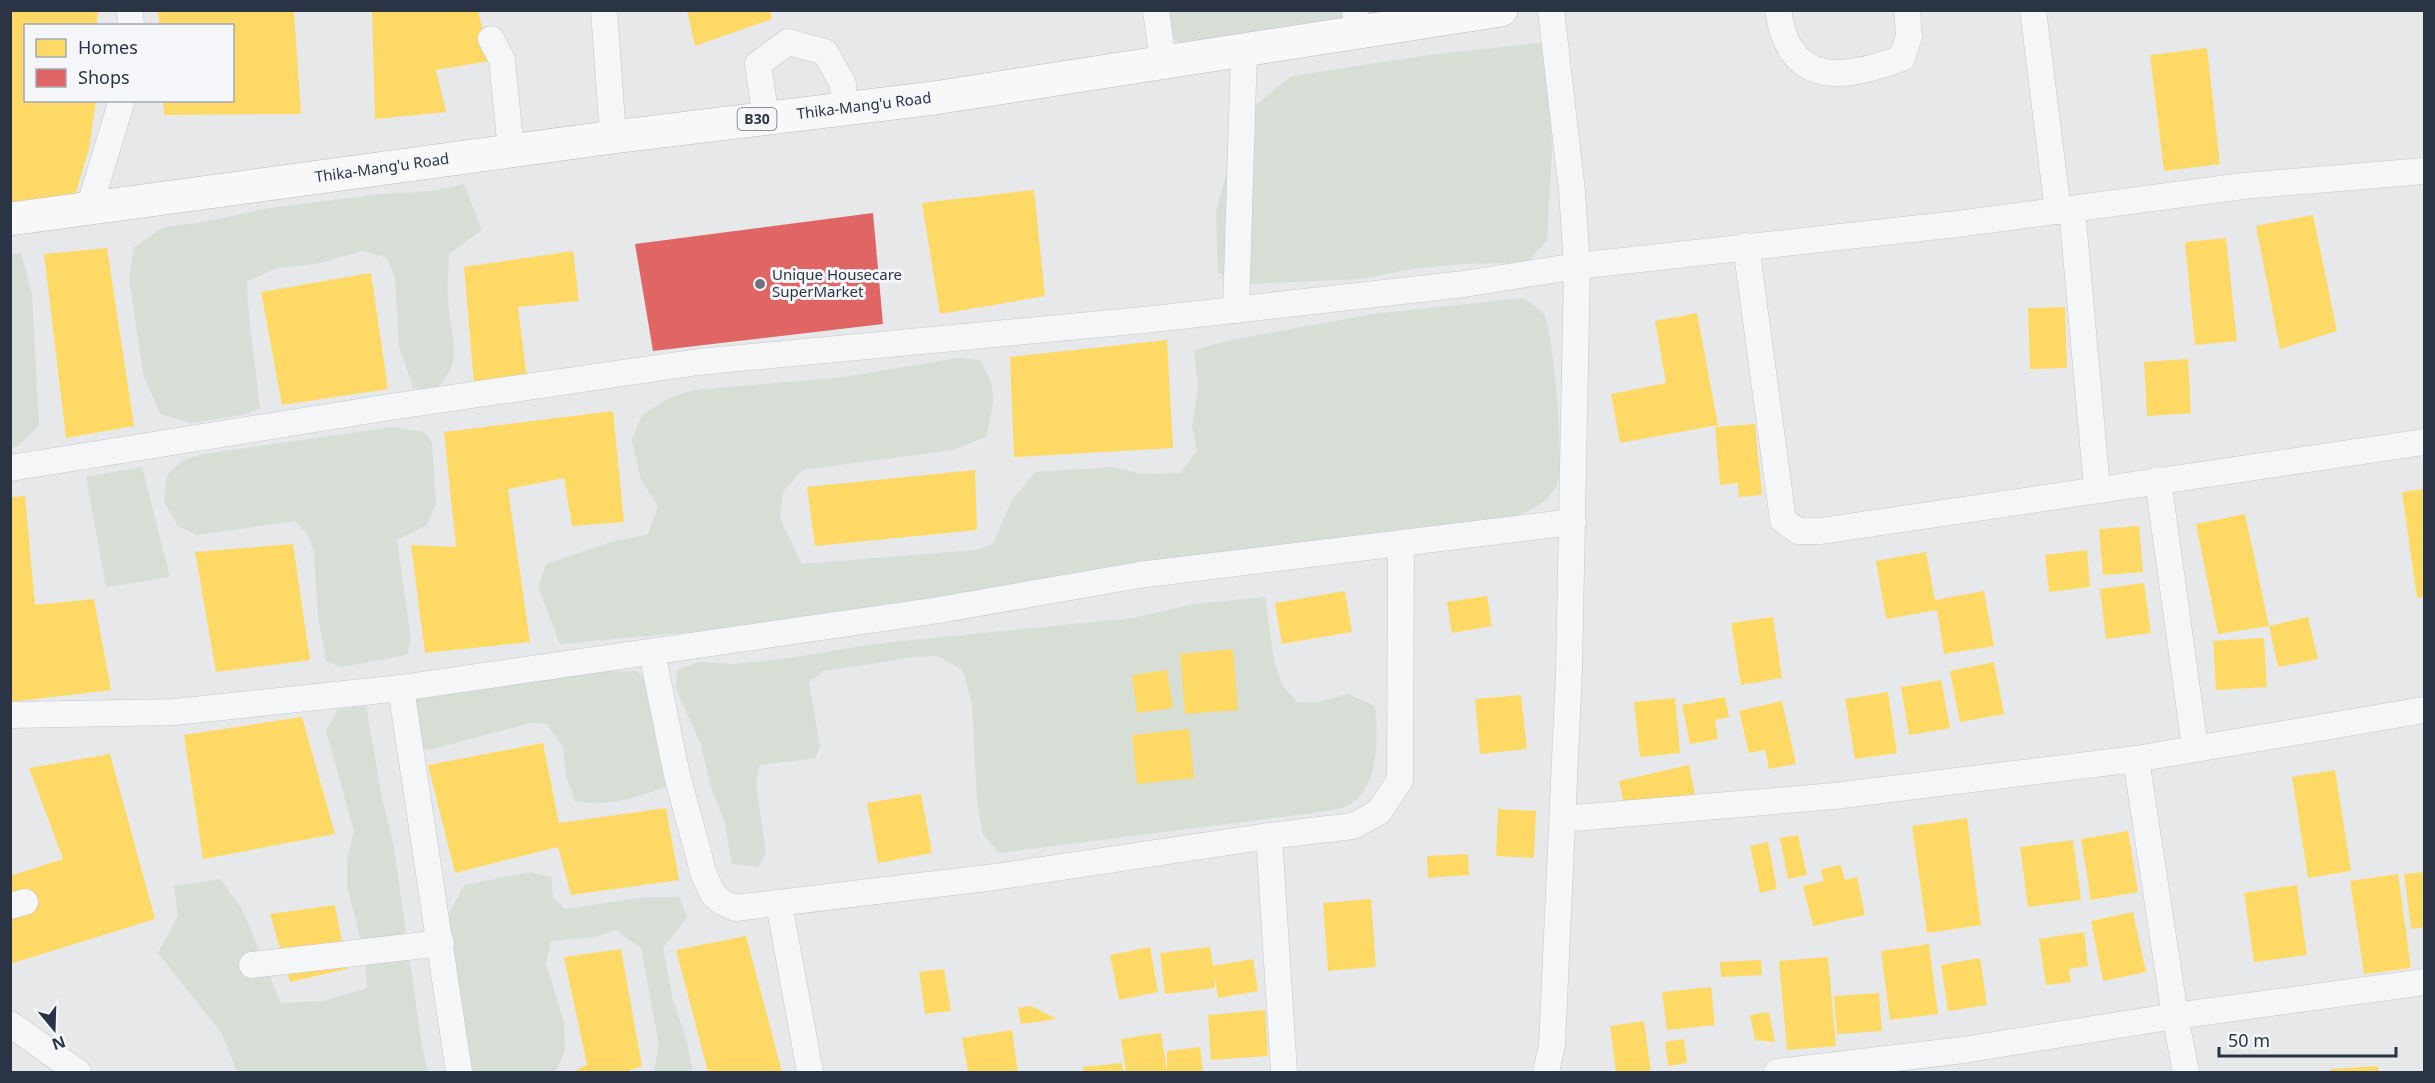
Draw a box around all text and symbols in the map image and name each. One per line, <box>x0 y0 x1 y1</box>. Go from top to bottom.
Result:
legend <box>24 24 234 102</box>
text: Homes <box>78 35 138 59</box>
text: Shops <box>78 65 130 89</box>
street label: Thika-Mang'u Road <box>795 87 932 123</box>
road number: B30 <box>738 108 777 130</box>
street label: Thika-Mang'u Road <box>313 148 450 186</box>
place label: Unique Housecare SuperMarket <box>772 264 902 301</box>
marker: Unique Housecare SuperMarket <box>753 277 767 291</box>
north arrow <box>24 999 84 1059</box>
scale bar <box>2219 1020 2396 1058</box>
text: 50 m <box>2228 1028 2270 1052</box>
text: N <box>49 1031 69 1056</box>

